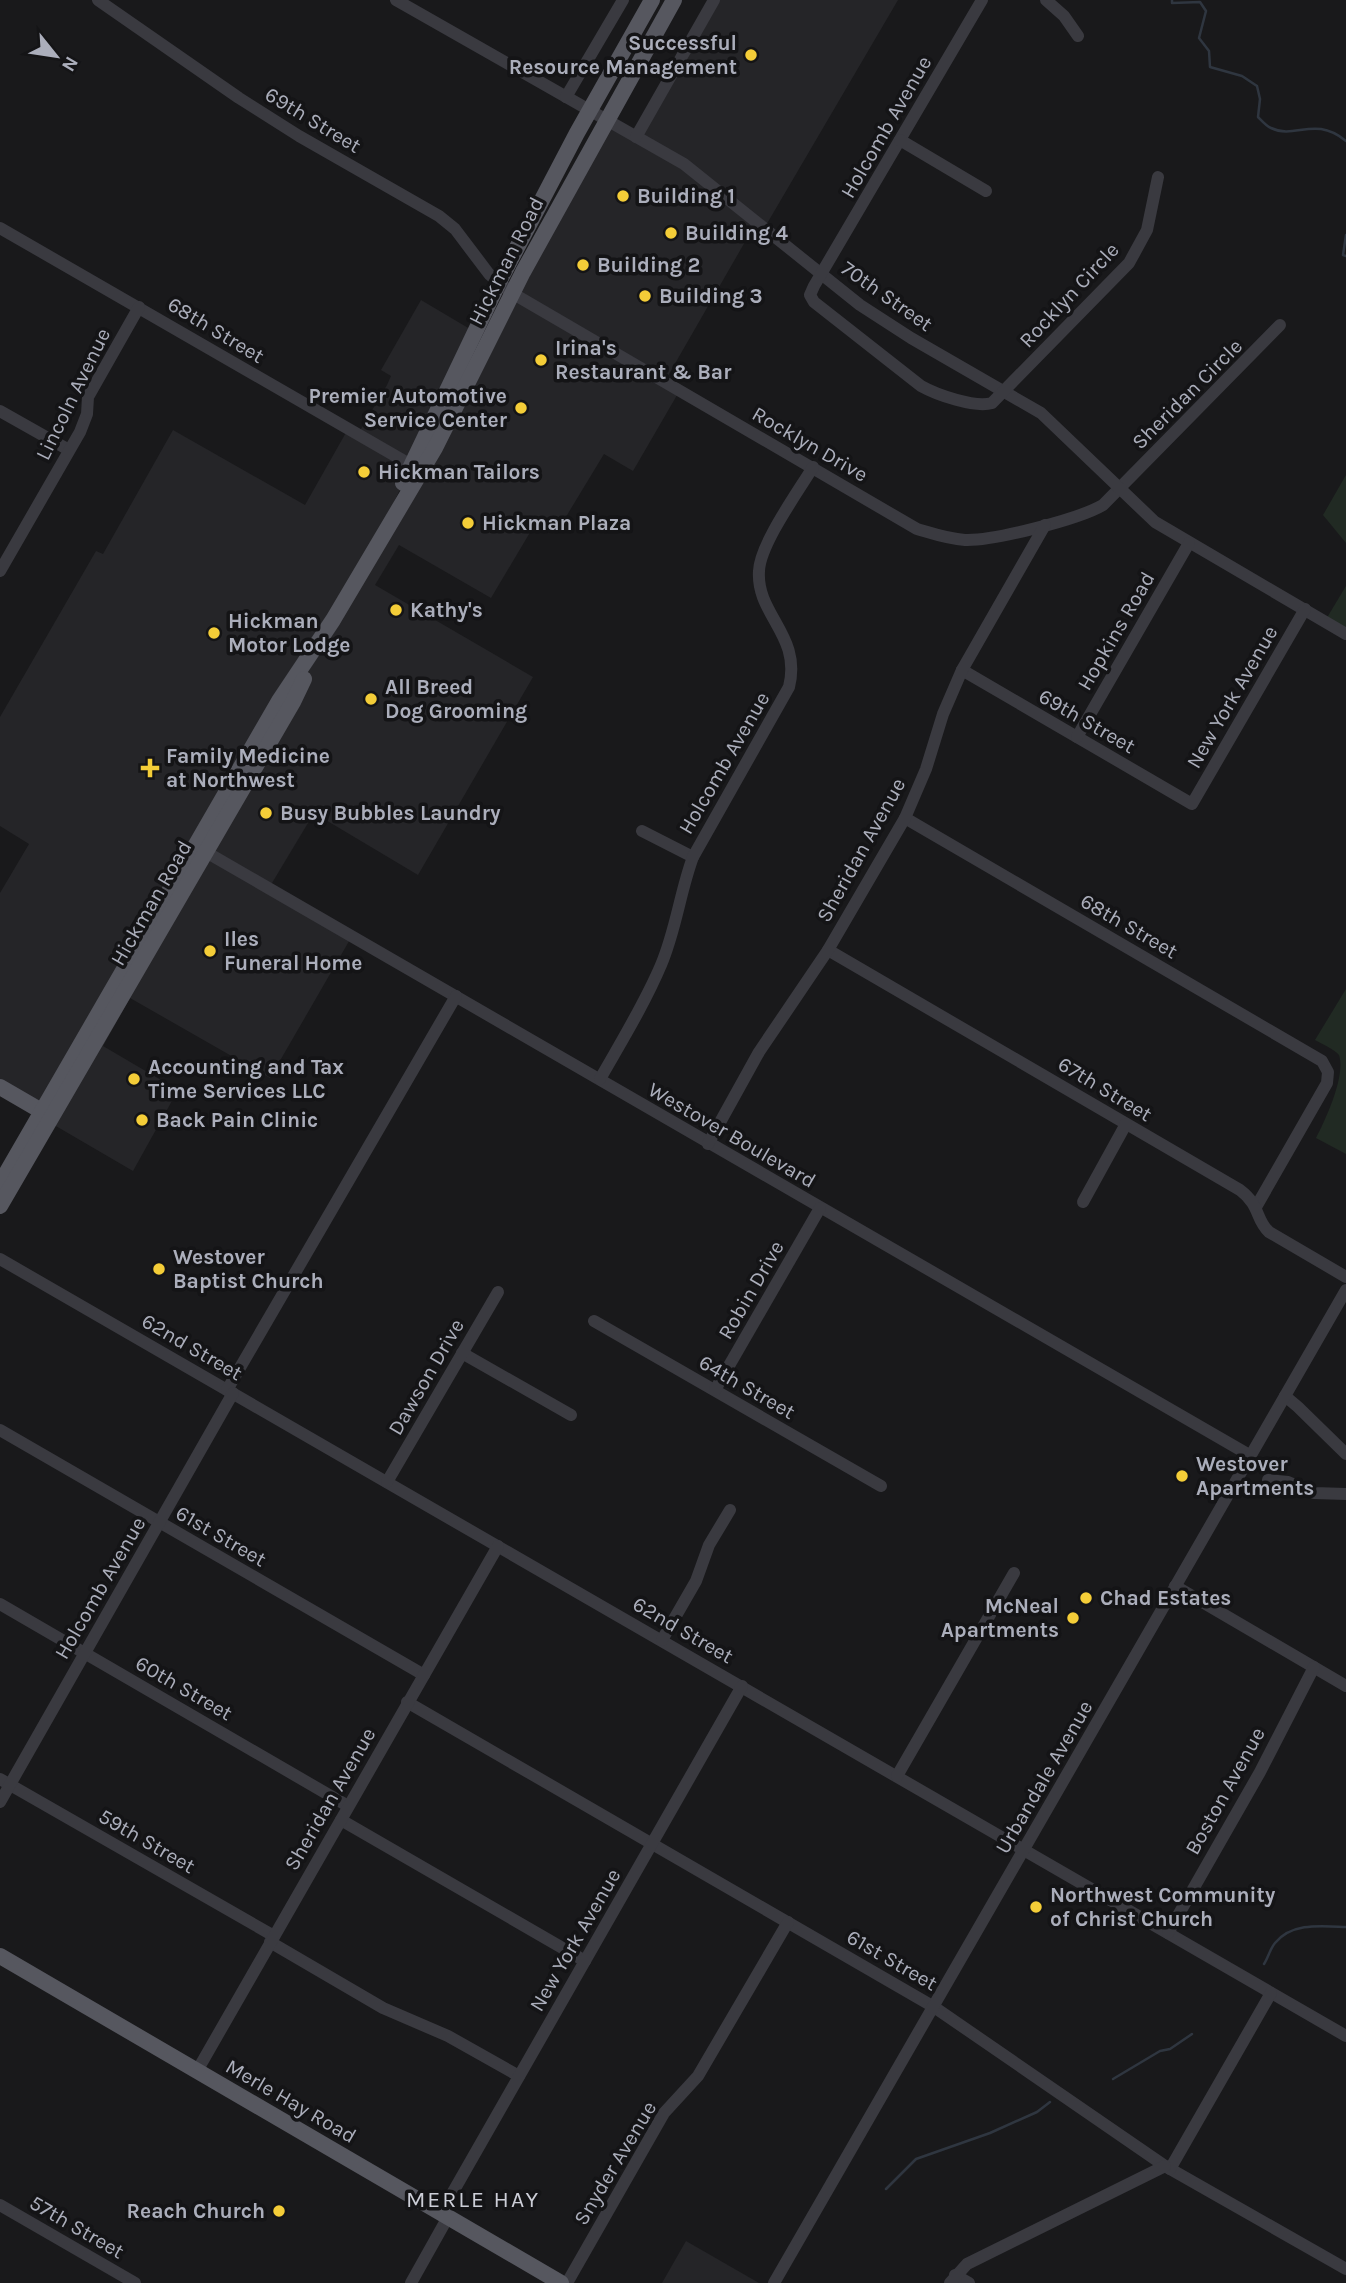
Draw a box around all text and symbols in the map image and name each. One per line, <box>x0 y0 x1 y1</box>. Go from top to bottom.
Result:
north arrow <box>21 21 91 91</box>
place label: Successful Resource Management <box>509 31 737 79</box>
marker: Successful Resource Management <box>743 47 759 63</box>
street label: Holcomb Avenue <box>836 52 936 202</box>
text: N <box>57 53 83 75</box>
street label: 69th Street <box>261 82 365 158</box>
place label: Building 1 <box>637 184 735 208</box>
marker: Building 1 <box>615 188 631 204</box>
street label: Hickman Road <box>463 193 549 329</box>
place label: Building 4 <box>685 221 788 245</box>
marker: Building 4 <box>663 225 679 241</box>
street label: Rocklyn Circle <box>1014 238 1124 352</box>
place label: Building 2 <box>597 253 700 277</box>
street label: 70th Street <box>837 256 937 336</box>
marker: Building 2 <box>575 257 591 273</box>
place label: Building 3 <box>659 284 763 308</box>
marker: Building 3 <box>637 288 653 304</box>
street label: 68th Street <box>163 292 269 368</box>
street label: Lincoln Avenue <box>31 324 115 464</box>
street label: Sheridan Circle <box>1127 334 1247 454</box>
place label: Irina's Restaurant & Bar <box>555 336 732 384</box>
marker: Irina's Restaurant & Bar <box>533 352 549 368</box>
place label: Premier Automotive Service Center <box>308 384 508 432</box>
marker: Premier Automotive Service Center <box>513 400 529 416</box>
street label: Rocklyn Drive <box>748 401 872 487</box>
place label: Hickman Tailors <box>378 460 540 484</box>
marker: Hickman Tailors <box>356 464 372 480</box>
place label: Hickman Plaza <box>482 511 631 535</box>
marker: Hickman Plaza <box>460 515 476 531</box>
street label: Hopkins Road <box>1072 567 1160 695</box>
place label: Kathy's <box>410 598 483 622</box>
marker: Kathy's <box>388 602 404 618</box>
place label: Hickman Motor Lodge <box>228 609 350 657</box>
street label: New York Avenue <box>1181 621 1283 773</box>
marker: Hickman Motor Lodge <box>206 625 222 641</box>
place label: All Breed Dog Grooming <box>385 675 527 723</box>
street label: 69th Street <box>1034 684 1140 758</box>
street label: Holcomb Avenue <box>674 688 774 838</box>
marker: All Breed Dog Grooming <box>363 691 379 707</box>
place label: Family Medicine at Northwest <box>166 744 330 792</box>
marker: Family Medicine at Northwest <box>140 758 160 778</box>
street label: Sheridan Avenue <box>812 774 910 926</box>
place label: Busy Bubbles Laundry <box>280 801 501 825</box>
marker: Busy Bubbles Laundry <box>258 805 274 821</box>
street label: Hickman Road <box>106 836 196 970</box>
street label: 68th Street <box>1076 889 1182 963</box>
place label: Iles Funeral Home <box>224 927 362 975</box>
marker: Iles Funeral Home <box>202 943 218 959</box>
street label: 67th Street <box>1054 1052 1156 1126</box>
place label: Accounting and Tax Time Services LLC <box>148 1055 344 1103</box>
marker: Accounting and Tax Time Services LLC <box>126 1071 142 1087</box>
street label: Westover Boulevard <box>644 1077 820 1193</box>
place label: Back Pain Clinic <box>156 1108 318 1132</box>
marker: Back Pain Clinic <box>134 1112 150 1128</box>
street label: Robin Drive <box>713 1236 789 1344</box>
place label: Westover Baptist Church <box>173 1245 324 1293</box>
marker: Westover Baptist Church <box>151 1261 167 1277</box>
street label: 62nd Street <box>138 1309 247 1385</box>
street label: Dawson Drive <box>383 1315 469 1439</box>
street label: 64th Street <box>695 1350 799 1424</box>
place label: Westover Apartments <box>1196 1452 1314 1500</box>
marker: Westover Apartments <box>1174 1468 1190 1484</box>
street label: 61st Street <box>171 1500 271 1572</box>
street label: Holcomb Avenue <box>50 1513 150 1663</box>
place label: Chad Estates <box>1100 1586 1231 1610</box>
marker: Chad Estates <box>1078 1590 1094 1606</box>
street label: 62nd Street <box>629 1592 738 1668</box>
place label: McNeal Apartments <box>941 1594 1059 1642</box>
marker: McNeal Apartments <box>1065 1610 1081 1626</box>
street label: 60th Street <box>131 1651 237 1725</box>
street label: Urbandale Avenue <box>990 1696 1098 1858</box>
street label: Sheridan Avenue <box>279 1723 381 1875</box>
street label: Boston Avenue <box>1180 1723 1270 1859</box>
street label: 59th Street <box>95 1804 200 1878</box>
street label: New York Avenue <box>524 1864 626 2016</box>
place label: Northwest Community of Christ Church <box>1050 1883 1276 1931</box>
marker: Northwest Community of Christ Church <box>1028 1899 1044 1915</box>
street label: 61st Street <box>842 1924 942 1996</box>
street label: Merle Hay Road <box>222 2054 360 2148</box>
street label: Snyder Avenue <box>569 2097 661 2229</box>
district label: MERLE HAY <box>406 2186 540 2213</box>
street label: 57th Street <box>26 2190 129 2264</box>
place label: Reach Church <box>127 2199 265 2223</box>
marker: Reach Church <box>271 2203 287 2219</box>

